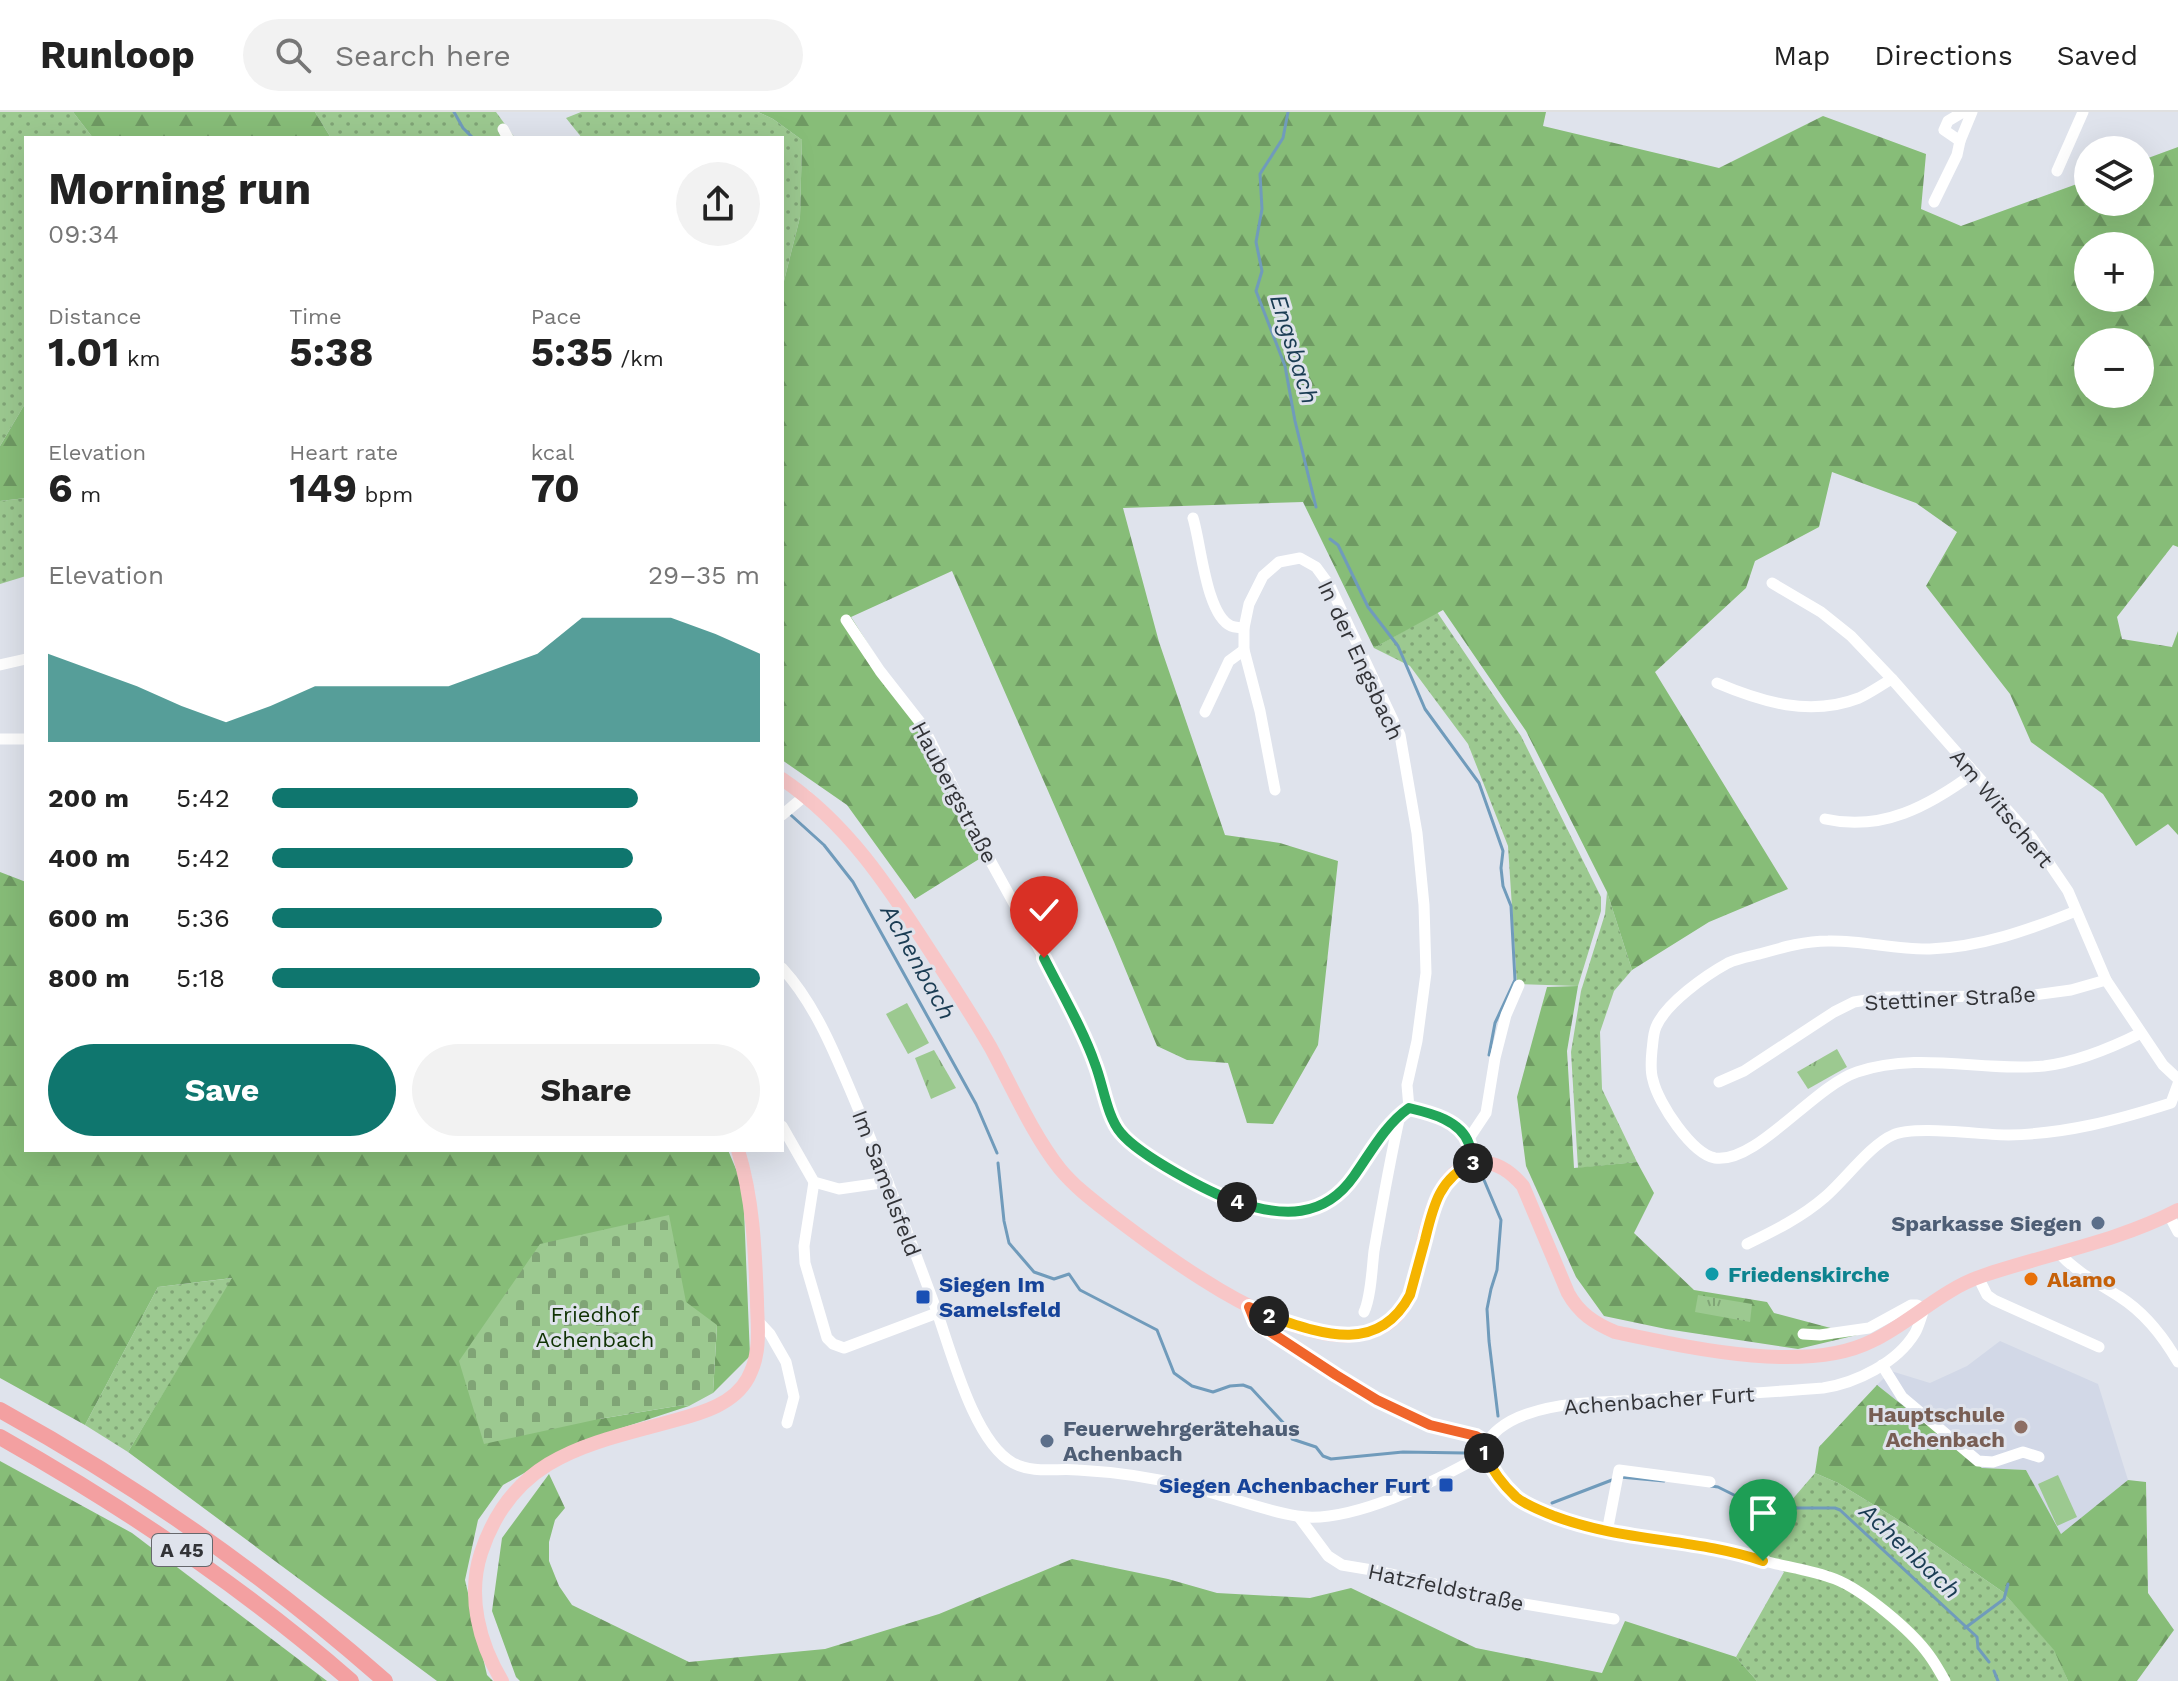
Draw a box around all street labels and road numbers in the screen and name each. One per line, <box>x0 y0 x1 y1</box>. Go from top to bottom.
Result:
street label: In der Engsbach <box>1313 576 1408 744</box>
street label: Haubergstraße <box>907 717 1002 867</box>
street label: Am Witschert <box>1945 744 2058 872</box>
street label: Stettiner Straße <box>1864 982 2036 1015</box>
street label: Im Samelsfeld <box>847 1106 926 1260</box>
street label: Achenbacher Furt <box>1563 1381 1755 1420</box>
road number: A 45 <box>152 1534 212 1566</box>
street label: Hatzfeldstraße <box>1366 1559 1526 1616</box>

